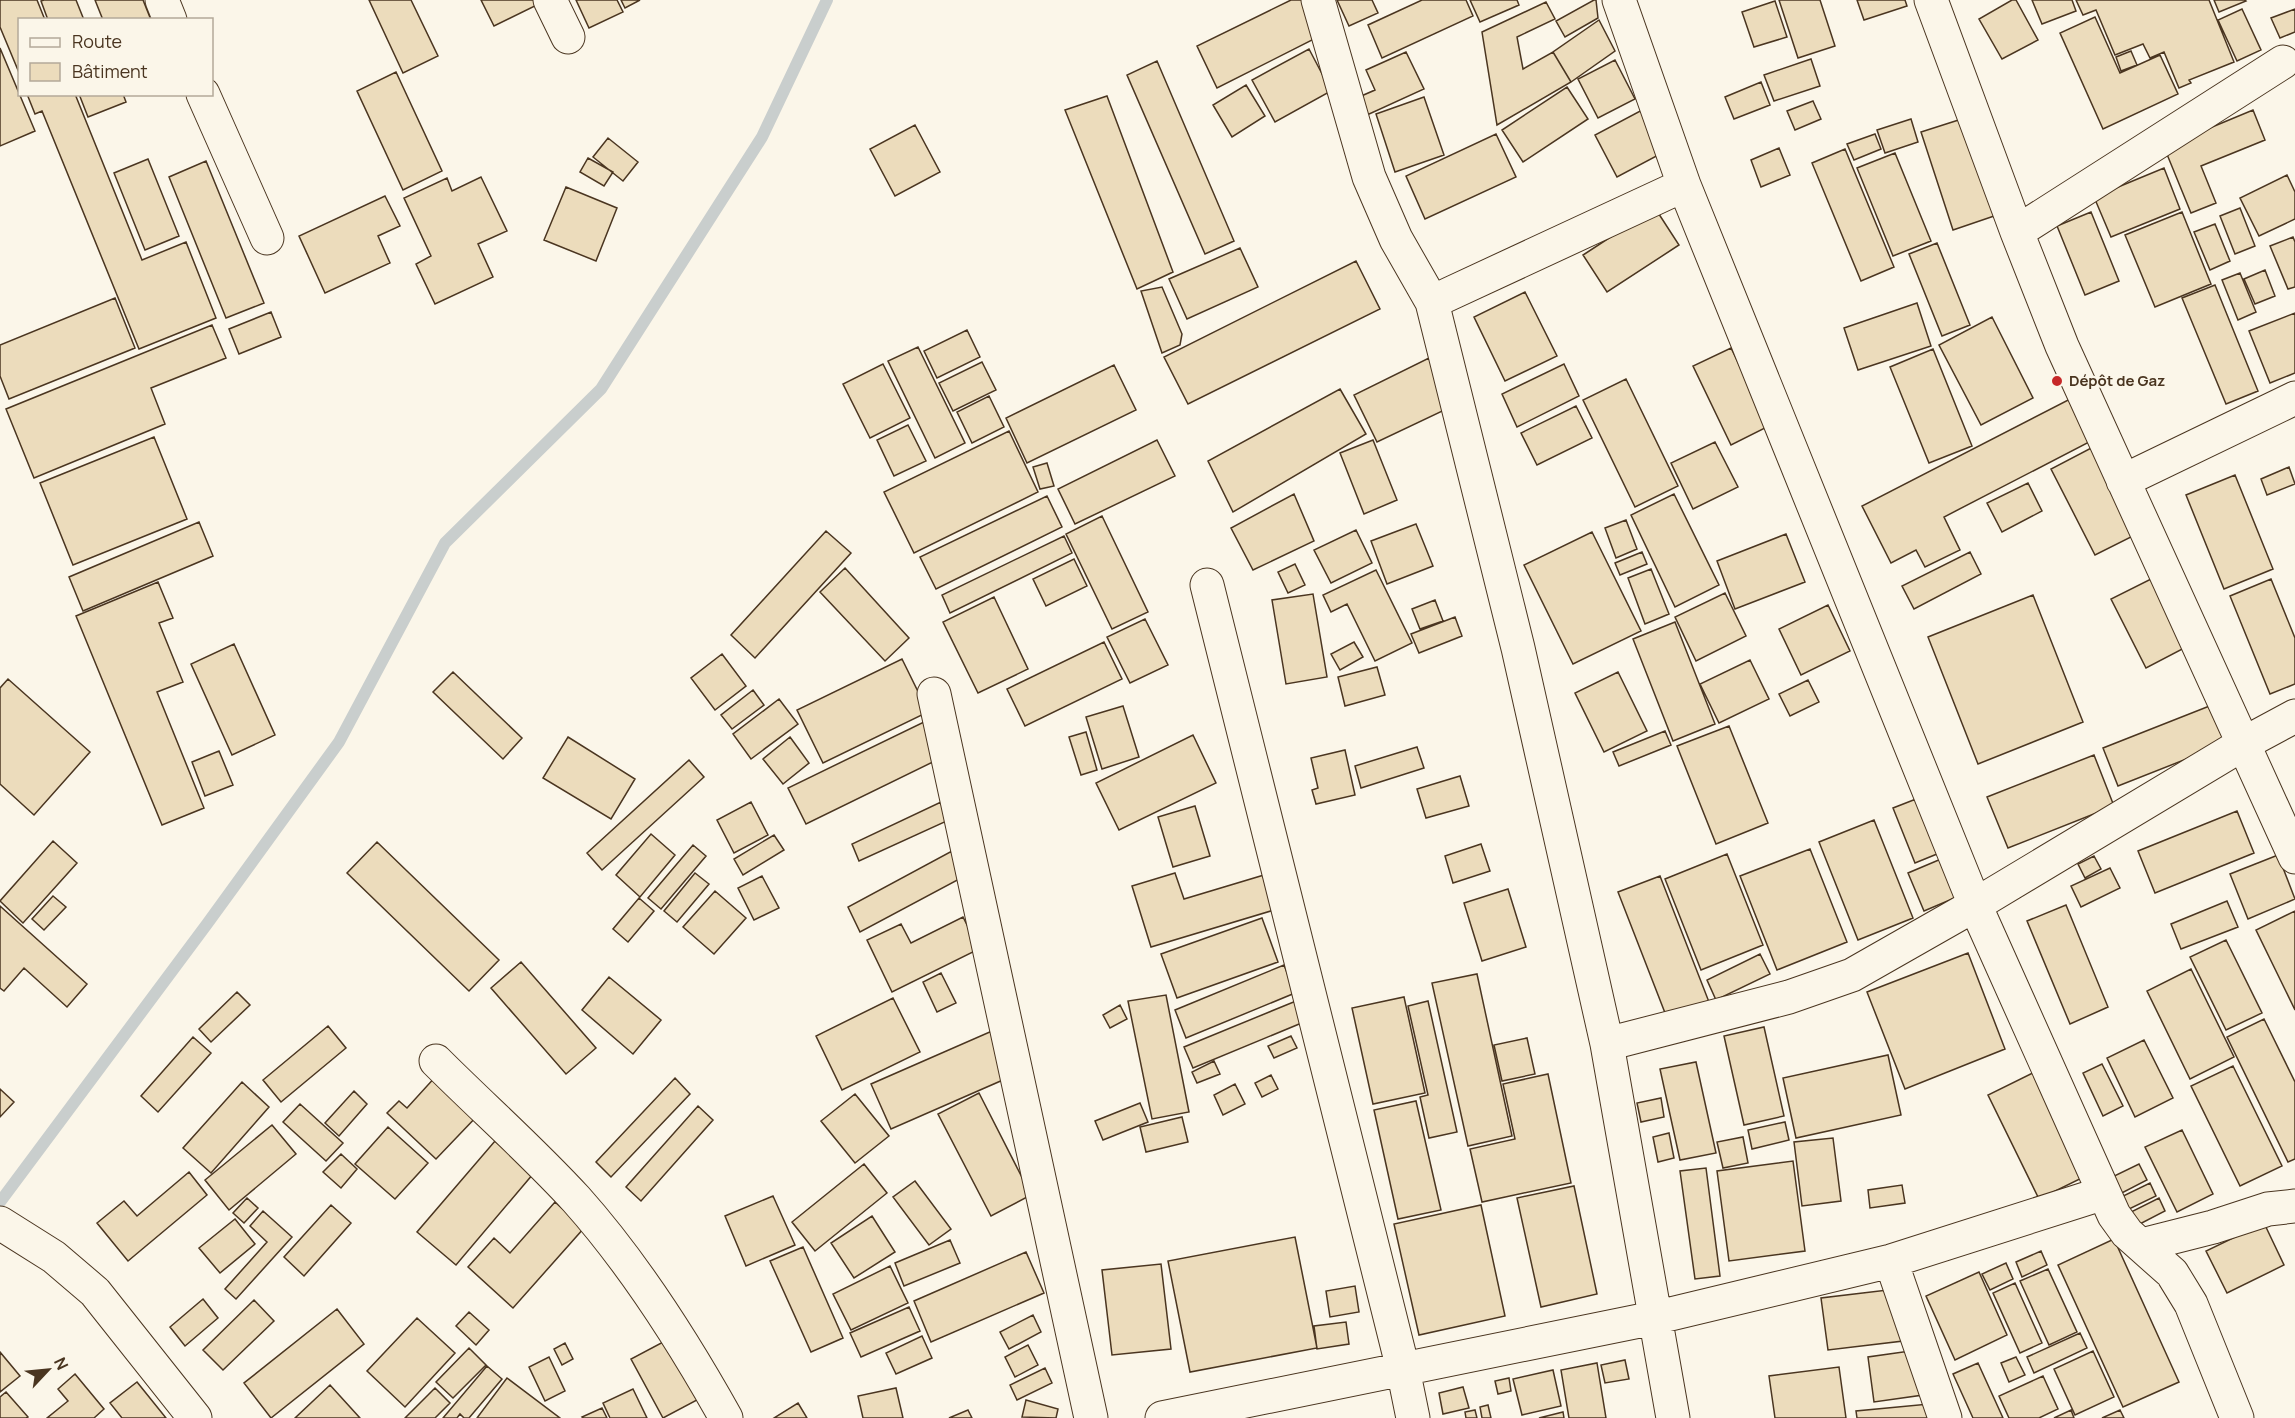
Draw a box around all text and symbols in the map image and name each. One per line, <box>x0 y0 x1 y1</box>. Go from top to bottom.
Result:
legend <box>18 18 213 96</box>
text: Route <box>72 29 122 53</box>
text: Bâtiment <box>72 59 148 83</box>
place label: Dépôt de Gaz <box>2069 370 2165 391</box>
marker: Dépôt de Gaz <box>2050 374 2064 388</box>
north arrow <box>18 1340 78 1400</box>
text: N <box>49 1353 74 1373</box>

